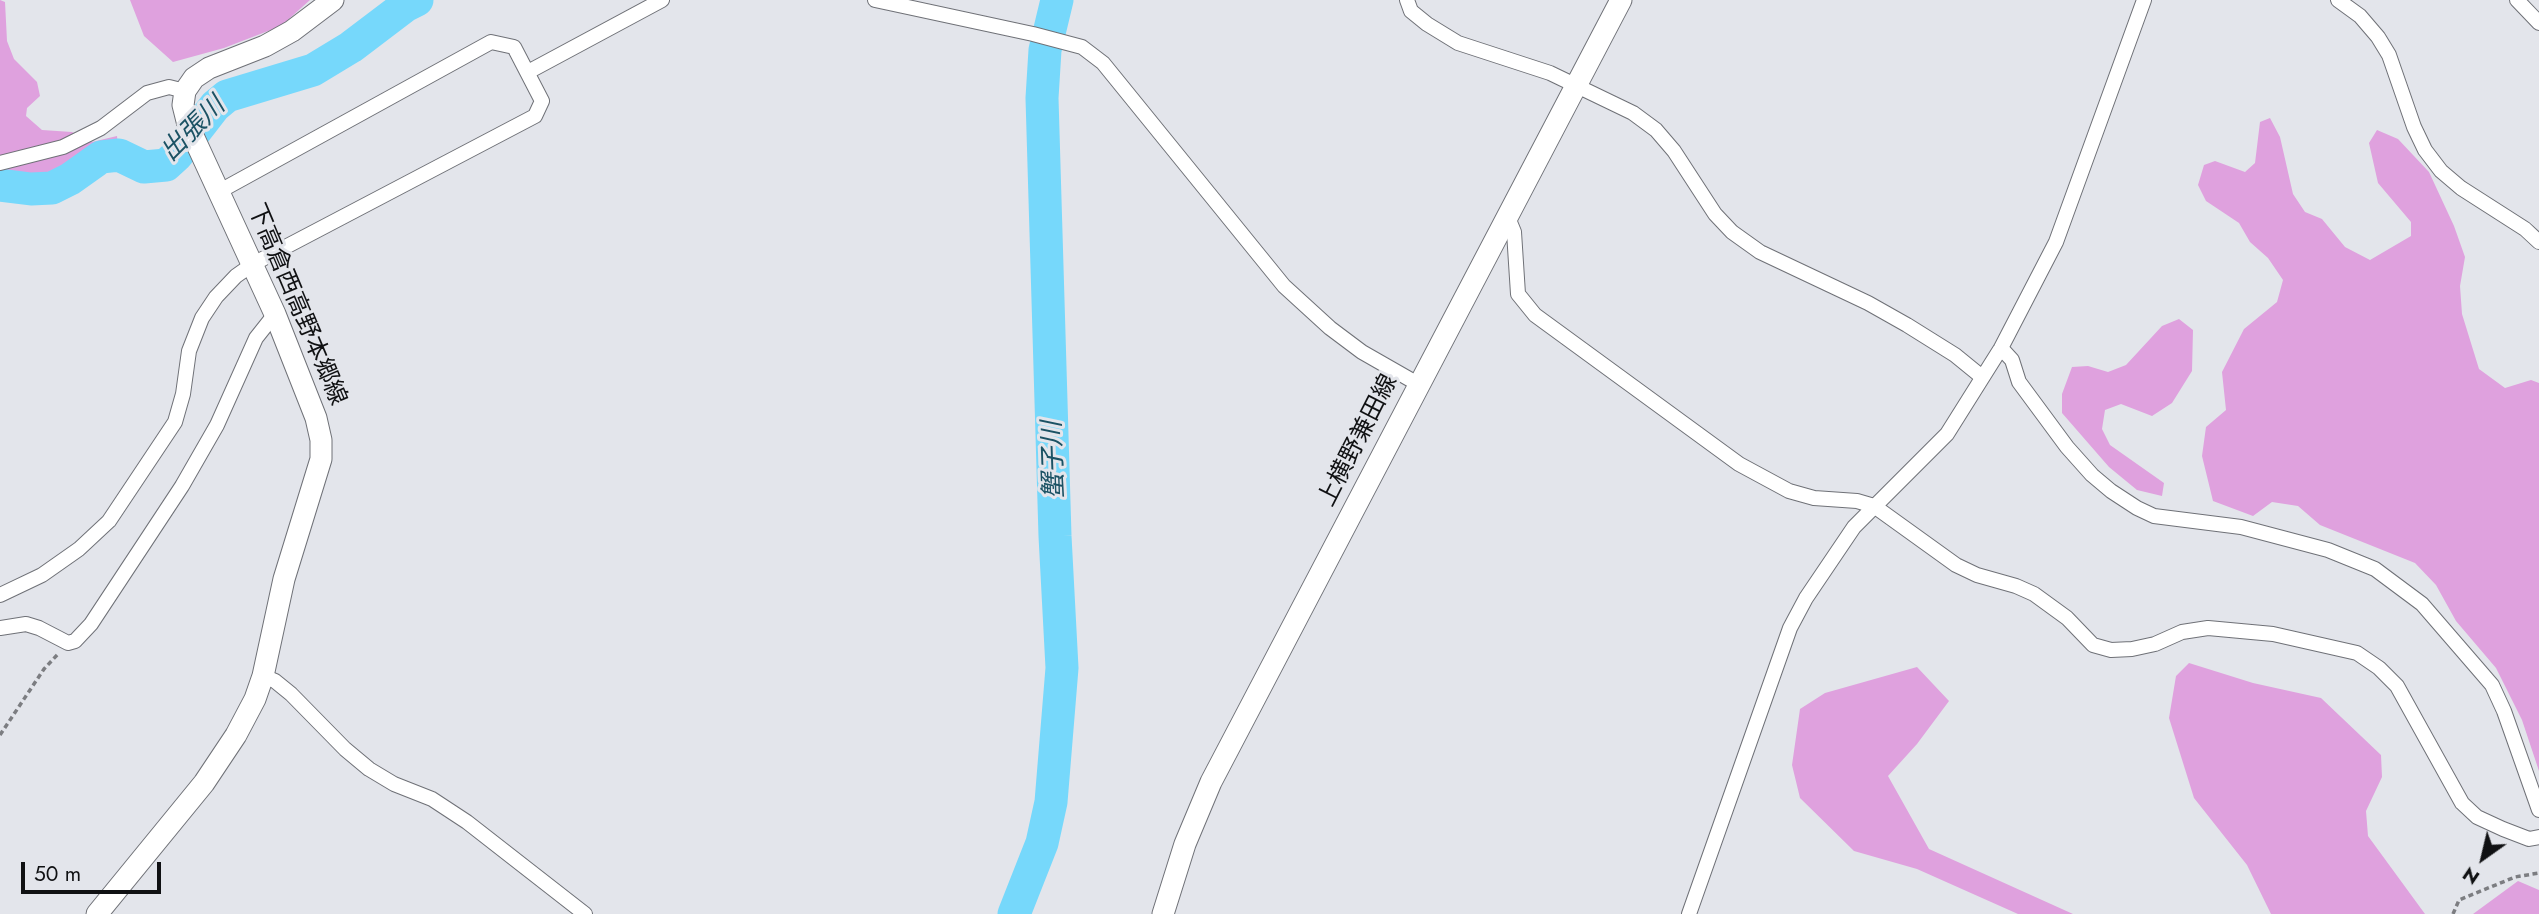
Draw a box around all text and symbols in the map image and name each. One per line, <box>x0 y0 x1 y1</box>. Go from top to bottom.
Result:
water label: 出張川 <box>155 91 233 169</box>
street label: 下高倉西高野本郷線 <box>241 200 351 410</box>
street label: 上横野兼田線 <box>1313 370 1405 512</box>
water label: 蟹子川 <box>1038 420 1072 500</box>
north arrow <box>2448 823 2518 893</box>
scale bar <box>24 848 164 892</box>
text: 50 m <box>34 859 81 889</box>
text: N <box>2457 860 2485 891</box>

